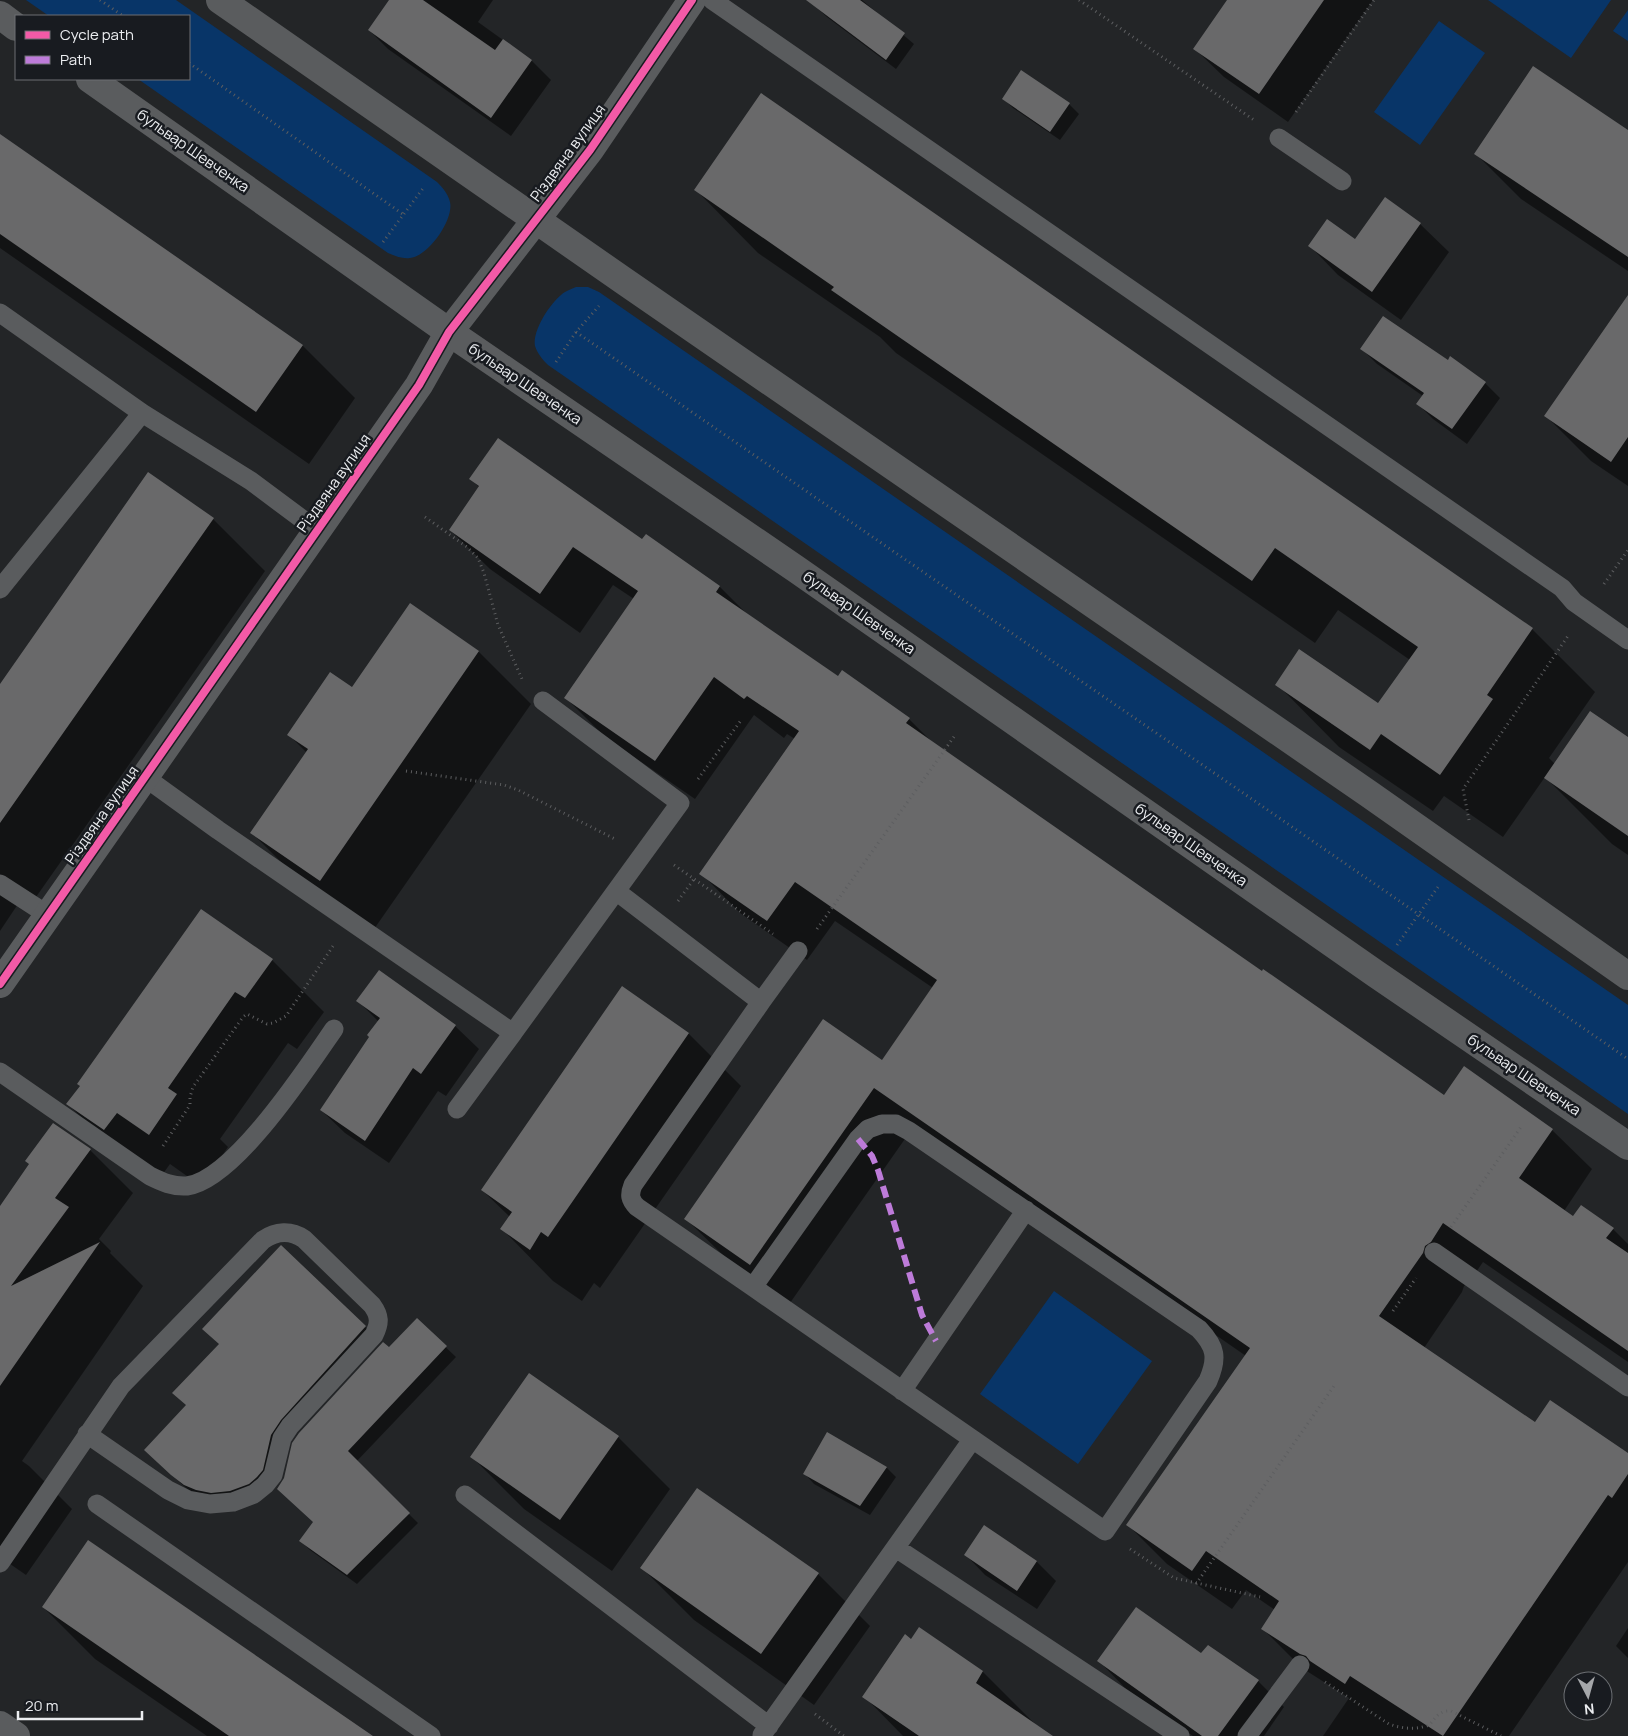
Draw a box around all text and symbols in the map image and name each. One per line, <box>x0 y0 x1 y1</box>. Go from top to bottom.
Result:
legend <box>15 15 190 80</box>
text: Cycle path <box>60 24 134 45</box>
text: Path <box>60 49 92 70</box>
street label: Різдвяна вулиця <box>525 100 610 206</box>
street label: бульвар Шевченка <box>133 104 254 197</box>
street label: бульвар Шевченка <box>464 338 586 429</box>
street label: Різдвяна вулиця <box>292 429 375 536</box>
street label: бульвар Шевченка <box>799 566 920 659</box>
street label: Різдвяна вулиця <box>60 761 143 868</box>
street label: бульвар Шевченка <box>1131 798 1252 891</box>
street label: бульвар Шевченка <box>1463 1029 1585 1120</box>
north arrow <box>1563 1671 1613 1721</box>
scale bar <box>18 1688 141 1720</box>
text: 20 m <box>25 1695 58 1716</box>
text: N <box>1583 1699 1595 1719</box>

